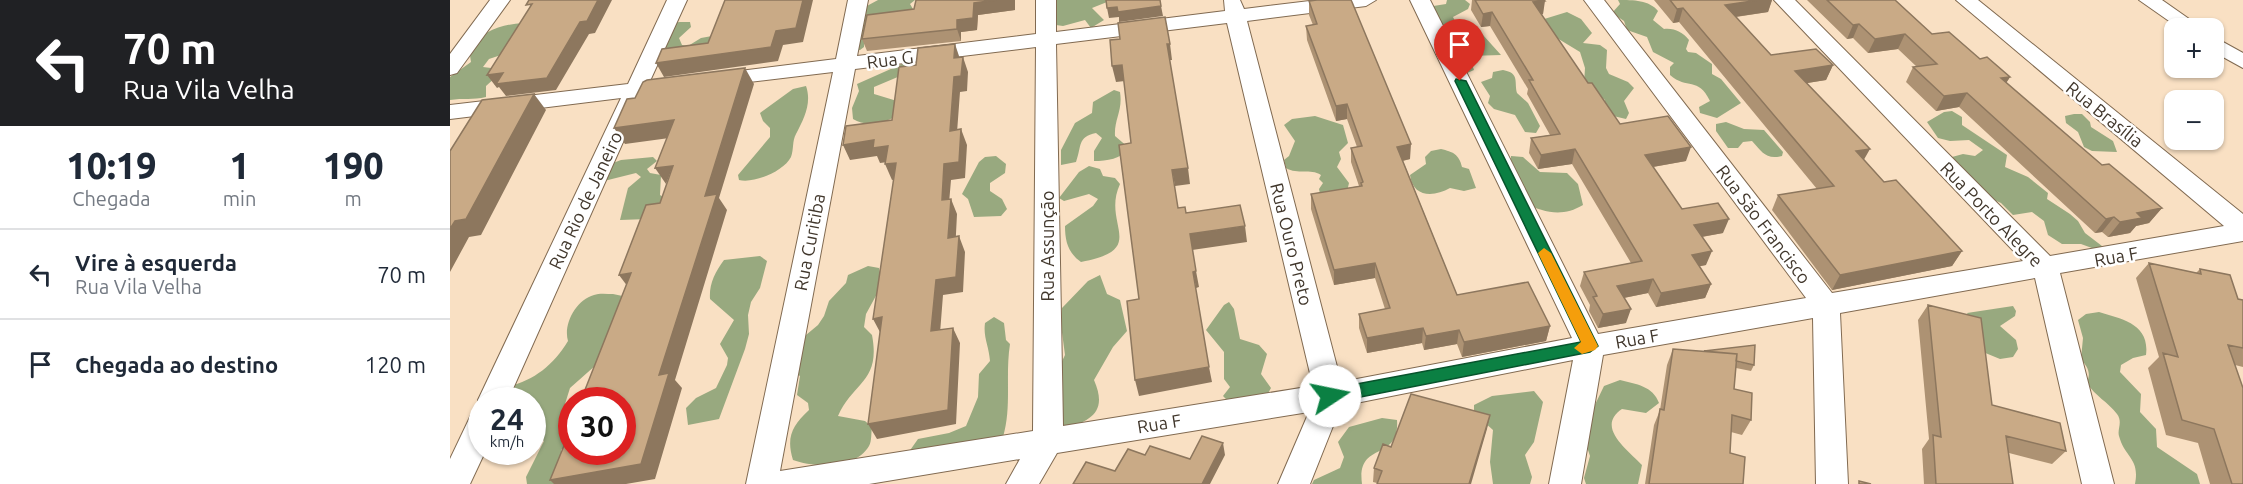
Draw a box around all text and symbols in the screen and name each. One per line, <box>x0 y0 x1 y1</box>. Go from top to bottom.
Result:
map controls <box>2164 18 2224 150</box>
button: + <box>2164 18 2224 78</box>
pin <box>1434 19 1485 81</box>
icon: left <box>24 24 102 102</box>
text: 70 m <box>123 25 217 72</box>
icon: arrive <box>1443 28 1476 61</box>
street label: Rua G <box>866 46 914 72</box>
text: Rua Vila Velha <box>123 74 295 104</box>
street label: Rua Brasília <box>2063 77 2147 151</box>
button: − <box>2164 90 2224 150</box>
street label: Rua Rio de Janeiro <box>544 128 626 272</box>
text: 10:19 <box>66 145 156 186</box>
text: 1 <box>229 145 250 186</box>
text: 190 <box>323 145 384 186</box>
street label: Rua Porto Alegre <box>1937 157 2047 271</box>
street label: Rua São Francisco <box>1713 161 1815 287</box>
street label: Rua Ouro Preto <box>1267 181 1317 307</box>
text: Chegada <box>72 187 151 210</box>
text: min <box>223 187 256 210</box>
text: m <box>345 187 362 210</box>
street label: Rua Assunção <box>1037 190 1057 302</box>
street label: Rua Curitiba <box>790 192 828 292</box>
street label: Rua F <box>2092 242 2140 270</box>
text: Vire à esquerda <box>75 250 237 275</box>
icon: left <box>24 258 57 291</box>
text: 70 m <box>377 262 426 287</box>
text: Rua Vila Velha <box>75 275 202 298</box>
street label: Rua F <box>1613 324 1661 352</box>
icon: arrive <box>24 348 57 381</box>
text: Chegada ao destino <box>75 352 278 377</box>
text: 120 m <box>365 352 426 377</box>
position arrow <box>1298 364 1362 428</box>
speed limit sign: 30 <box>558 387 636 465</box>
text: 24 <box>490 402 524 436</box>
street label: Rua F <box>1136 410 1182 436</box>
text: km/h <box>490 433 524 450</box>

